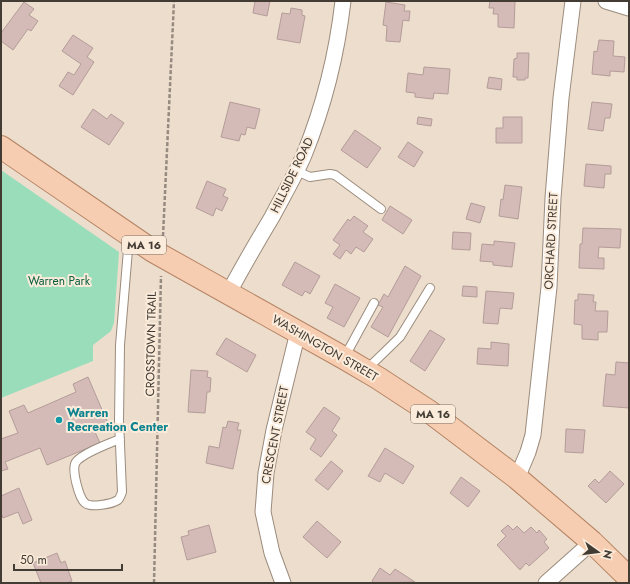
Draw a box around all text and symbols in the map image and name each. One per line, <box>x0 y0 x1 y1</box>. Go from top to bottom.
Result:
street label: HILLSIDE ROAD <box>266 134 318 216</box>
street label: ORCHARD STREET <box>539 192 563 290</box>
road number: MA 16 <box>122 236 166 254</box>
park label: Warren Park <box>28 272 91 290</box>
street label: CROSSTOWN TRAIL <box>141 291 161 397</box>
street label: WASHINGTON STREET <box>269 310 382 386</box>
street label: CRESCENT STREET <box>257 384 293 485</box>
place label: Warren Recreation Center <box>67 404 168 436</box>
road number: MA 16 <box>411 405 455 423</box>
marker: Warren Recreation Center <box>54 415 64 425</box>
north arrow <box>578 532 618 572</box>
scale bar <box>14 546 122 572</box>
text: N <box>599 548 617 561</box>
text: 50 m <box>20 551 47 569</box>

